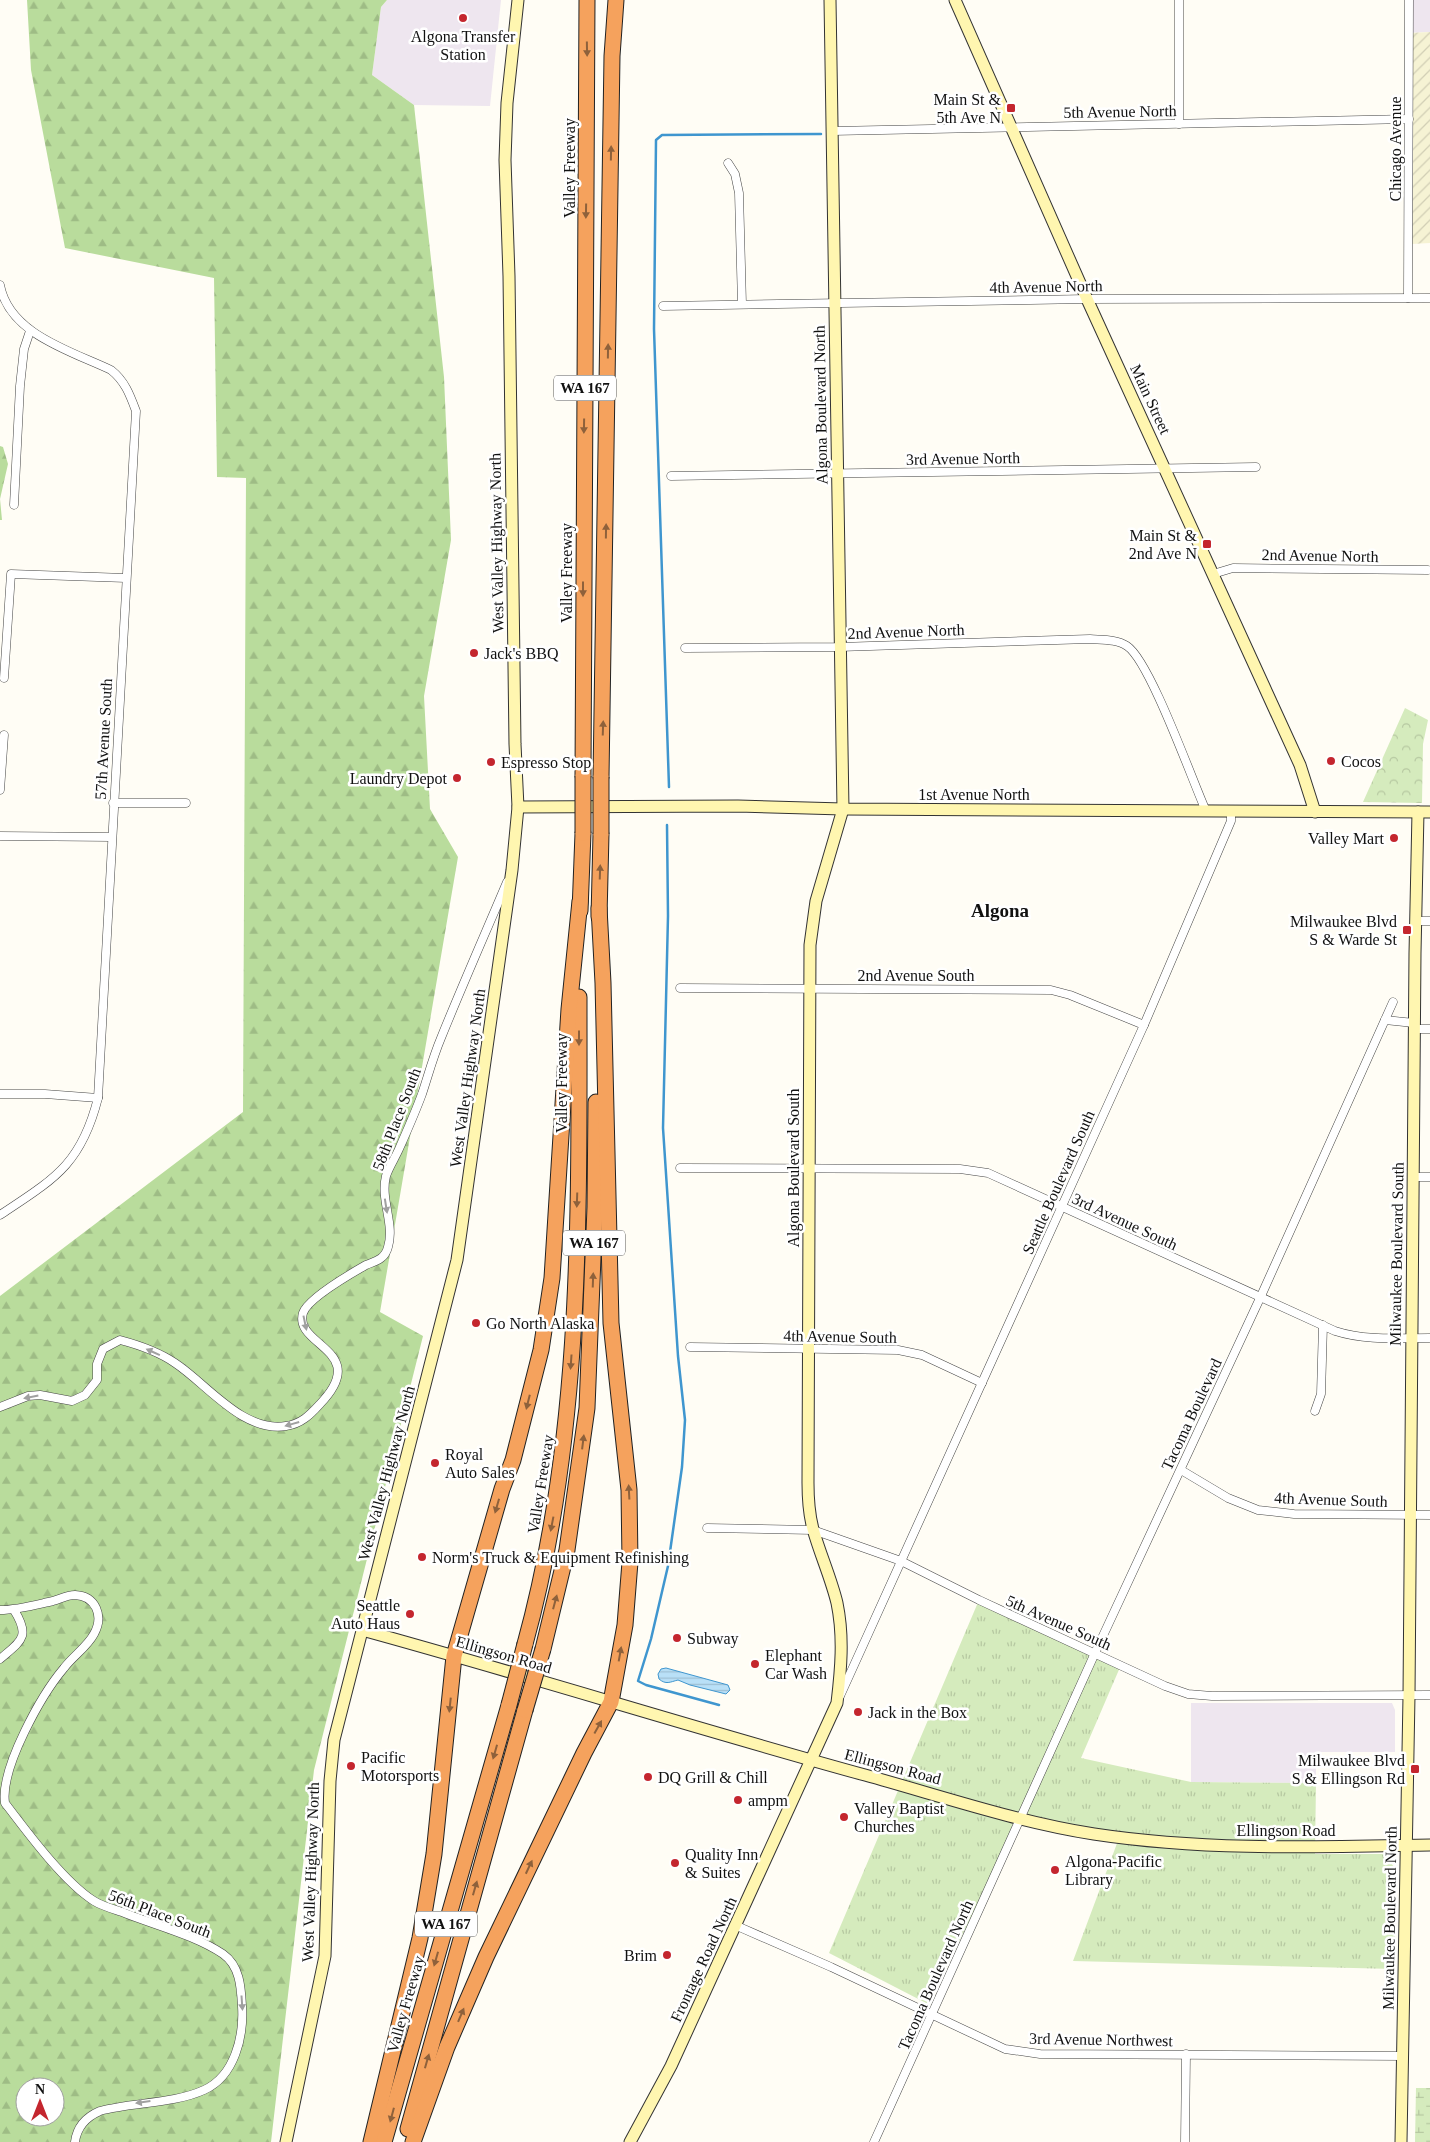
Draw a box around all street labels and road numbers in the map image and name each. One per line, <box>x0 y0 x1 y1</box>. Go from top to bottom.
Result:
street label: Chicago Avenue <box>1387 96 1405 202</box>
street label: 5th Avenue North <box>1063 102 1177 121</box>
street label: Valley Freeway <box>561 118 579 218</box>
street label: 4th Avenue North <box>989 277 1103 296</box>
street label: Algona Boulevard North <box>811 325 831 485</box>
street label: Main Street <box>1127 362 1174 437</box>
road number: WA 167 <box>554 376 616 400</box>
street label: 3rd Avenue North <box>906 449 1020 468</box>
street label: West Valley Highway North <box>486 453 508 633</box>
street label: Valley Freeway <box>558 523 576 623</box>
street label: 2nd Avenue North <box>1261 546 1379 565</box>
street label: 2nd Avenue North <box>847 621 965 642</box>
street label: 57th Avenue South <box>92 678 115 800</box>
street label: 1st Avenue North <box>918 786 1030 803</box>
street label: 2nd Avenue South <box>857 967 975 984</box>
street label: West Valley Highway North <box>447 988 489 1169</box>
street label: Valley Freeway <box>553 1033 571 1133</box>
street label: 58th Place South <box>369 1066 424 1173</box>
street label: Algona Boulevard South <box>785 1088 803 1248</box>
street label: Seattle Boulevard South <box>1019 1108 1098 1257</box>
street label: Milwaukee Boulevard South <box>1386 1162 1407 1346</box>
street label: 3rd Avenue South <box>1069 1190 1180 1253</box>
road number: WA 167 <box>563 1230 625 1256</box>
street label: 4th Avenue South <box>783 1327 897 1346</box>
street label: Tacoma Boulevard <box>1158 1356 1225 1473</box>
street label: West Valley Highway North <box>355 1384 419 1563</box>
street label: Valley Freeway <box>524 1433 558 1535</box>
street label: 4th Avenue South <box>1274 1489 1388 1510</box>
street label: 5th Avenue South <box>1004 1592 1114 1653</box>
street label: Ellingson Road <box>454 1633 554 1677</box>
street label: Ellingson Road <box>843 1745 943 1788</box>
street label: West Valley Highway North <box>299 1782 323 1962</box>
street label: Ellingson Road <box>1236 1822 1336 1840</box>
street label: Milwaukee Boulevard North <box>1379 1826 1400 2010</box>
street label: 56th Place South <box>106 1886 213 1941</box>
street label: Frontage Road North <box>667 1894 741 2025</box>
street label: Tacoma Boulevard North <box>895 1898 976 2053</box>
road number: WA 167 <box>415 1912 477 1936</box>
street label: Valley Freeway <box>384 1954 428 2055</box>
street label: 3rd Avenue Northwest <box>1029 2030 1174 2049</box>

